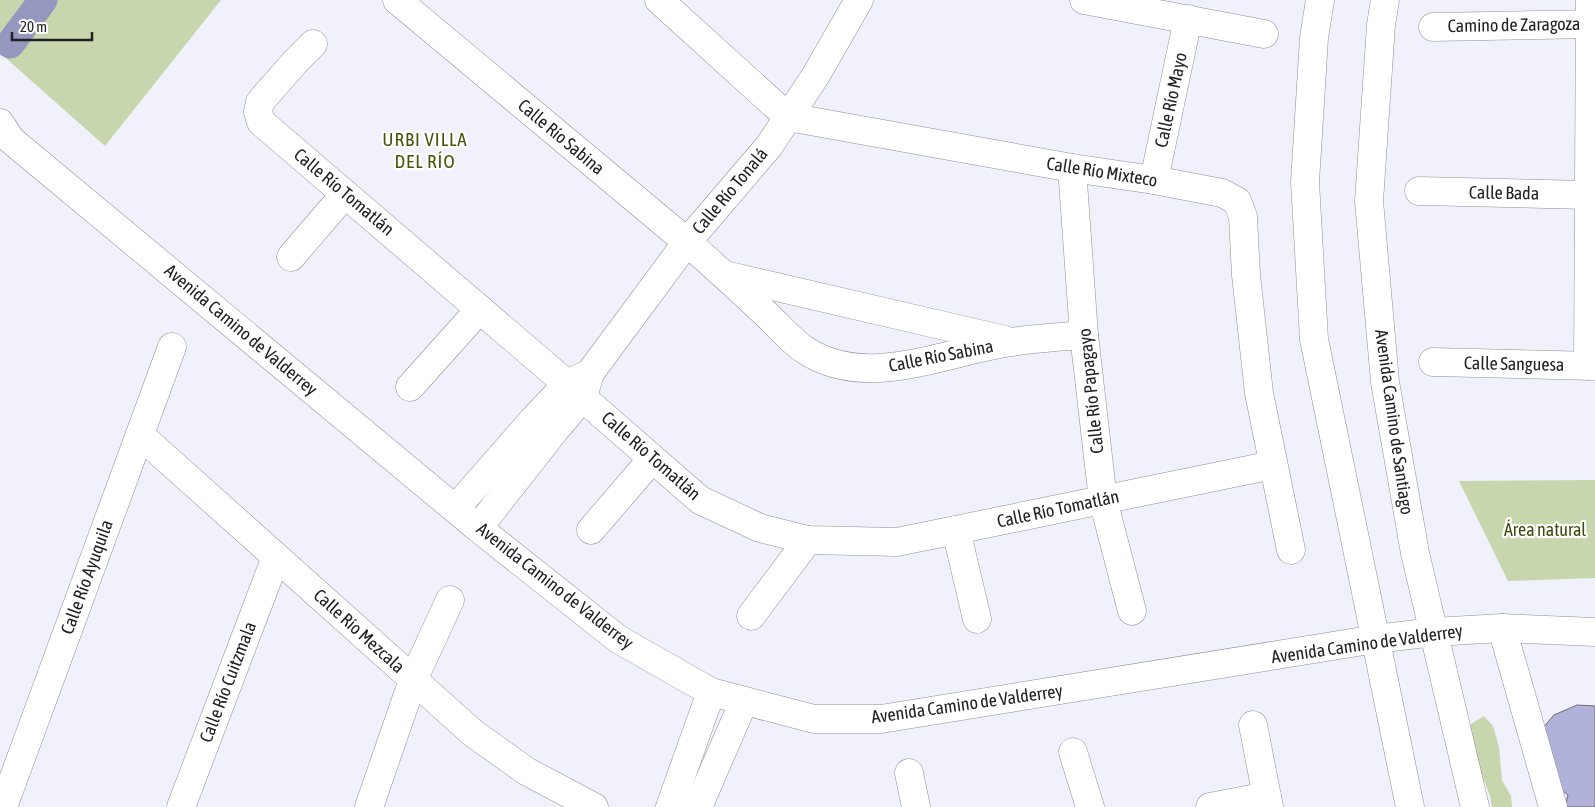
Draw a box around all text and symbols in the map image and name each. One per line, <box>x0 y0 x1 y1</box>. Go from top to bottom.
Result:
scale bar <box>12 10 92 42</box>
street label: Camino de Zaragoza <box>1447 13 1581 36</box>
text: 20 m <box>20 18 47 35</box>
street label: Calle Río Mayo <box>1150 50 1191 149</box>
street label: Calle Río Sabina <box>514 94 609 179</box>
district label: URBI VILLA DEL RÍO <box>382 128 468 172</box>
street label: Calle Río Tonalá <box>687 143 772 238</box>
street label: Calle Río Tomatlán <box>290 144 399 240</box>
street label: Calle Río Mixteco <box>1045 152 1159 191</box>
street label: Calle Bada <box>1469 181 1539 204</box>
street label: Avenida Camino de Valderrey <box>161 260 322 400</box>
street label: Calle Río Papagayo <box>1073 327 1108 455</box>
street label: Avenida Camino de Santiago <box>1371 328 1418 516</box>
street label: Calle Río Sabina <box>887 335 995 376</box>
street label: Calle Sanguesa <box>1464 352 1564 375</box>
street label: Calle Río Tomatlán <box>598 407 705 504</box>
street label: Calle Río Tomatlán <box>995 485 1121 532</box>
street label: Calle Río Ayuquila <box>56 517 117 637</box>
street label: Avenida Camino de Valderrey <box>473 518 638 653</box>
park label: Área natural <box>1504 519 1586 540</box>
street label: Calle Río Mezcala <box>309 584 409 677</box>
street label: Calle Río Cuitzmala <box>195 618 260 745</box>
street label: Avenida Camino de Valderrey <box>1270 620 1464 667</box>
street label: Avenida Camino de Valderrey <box>870 680 1064 727</box>

